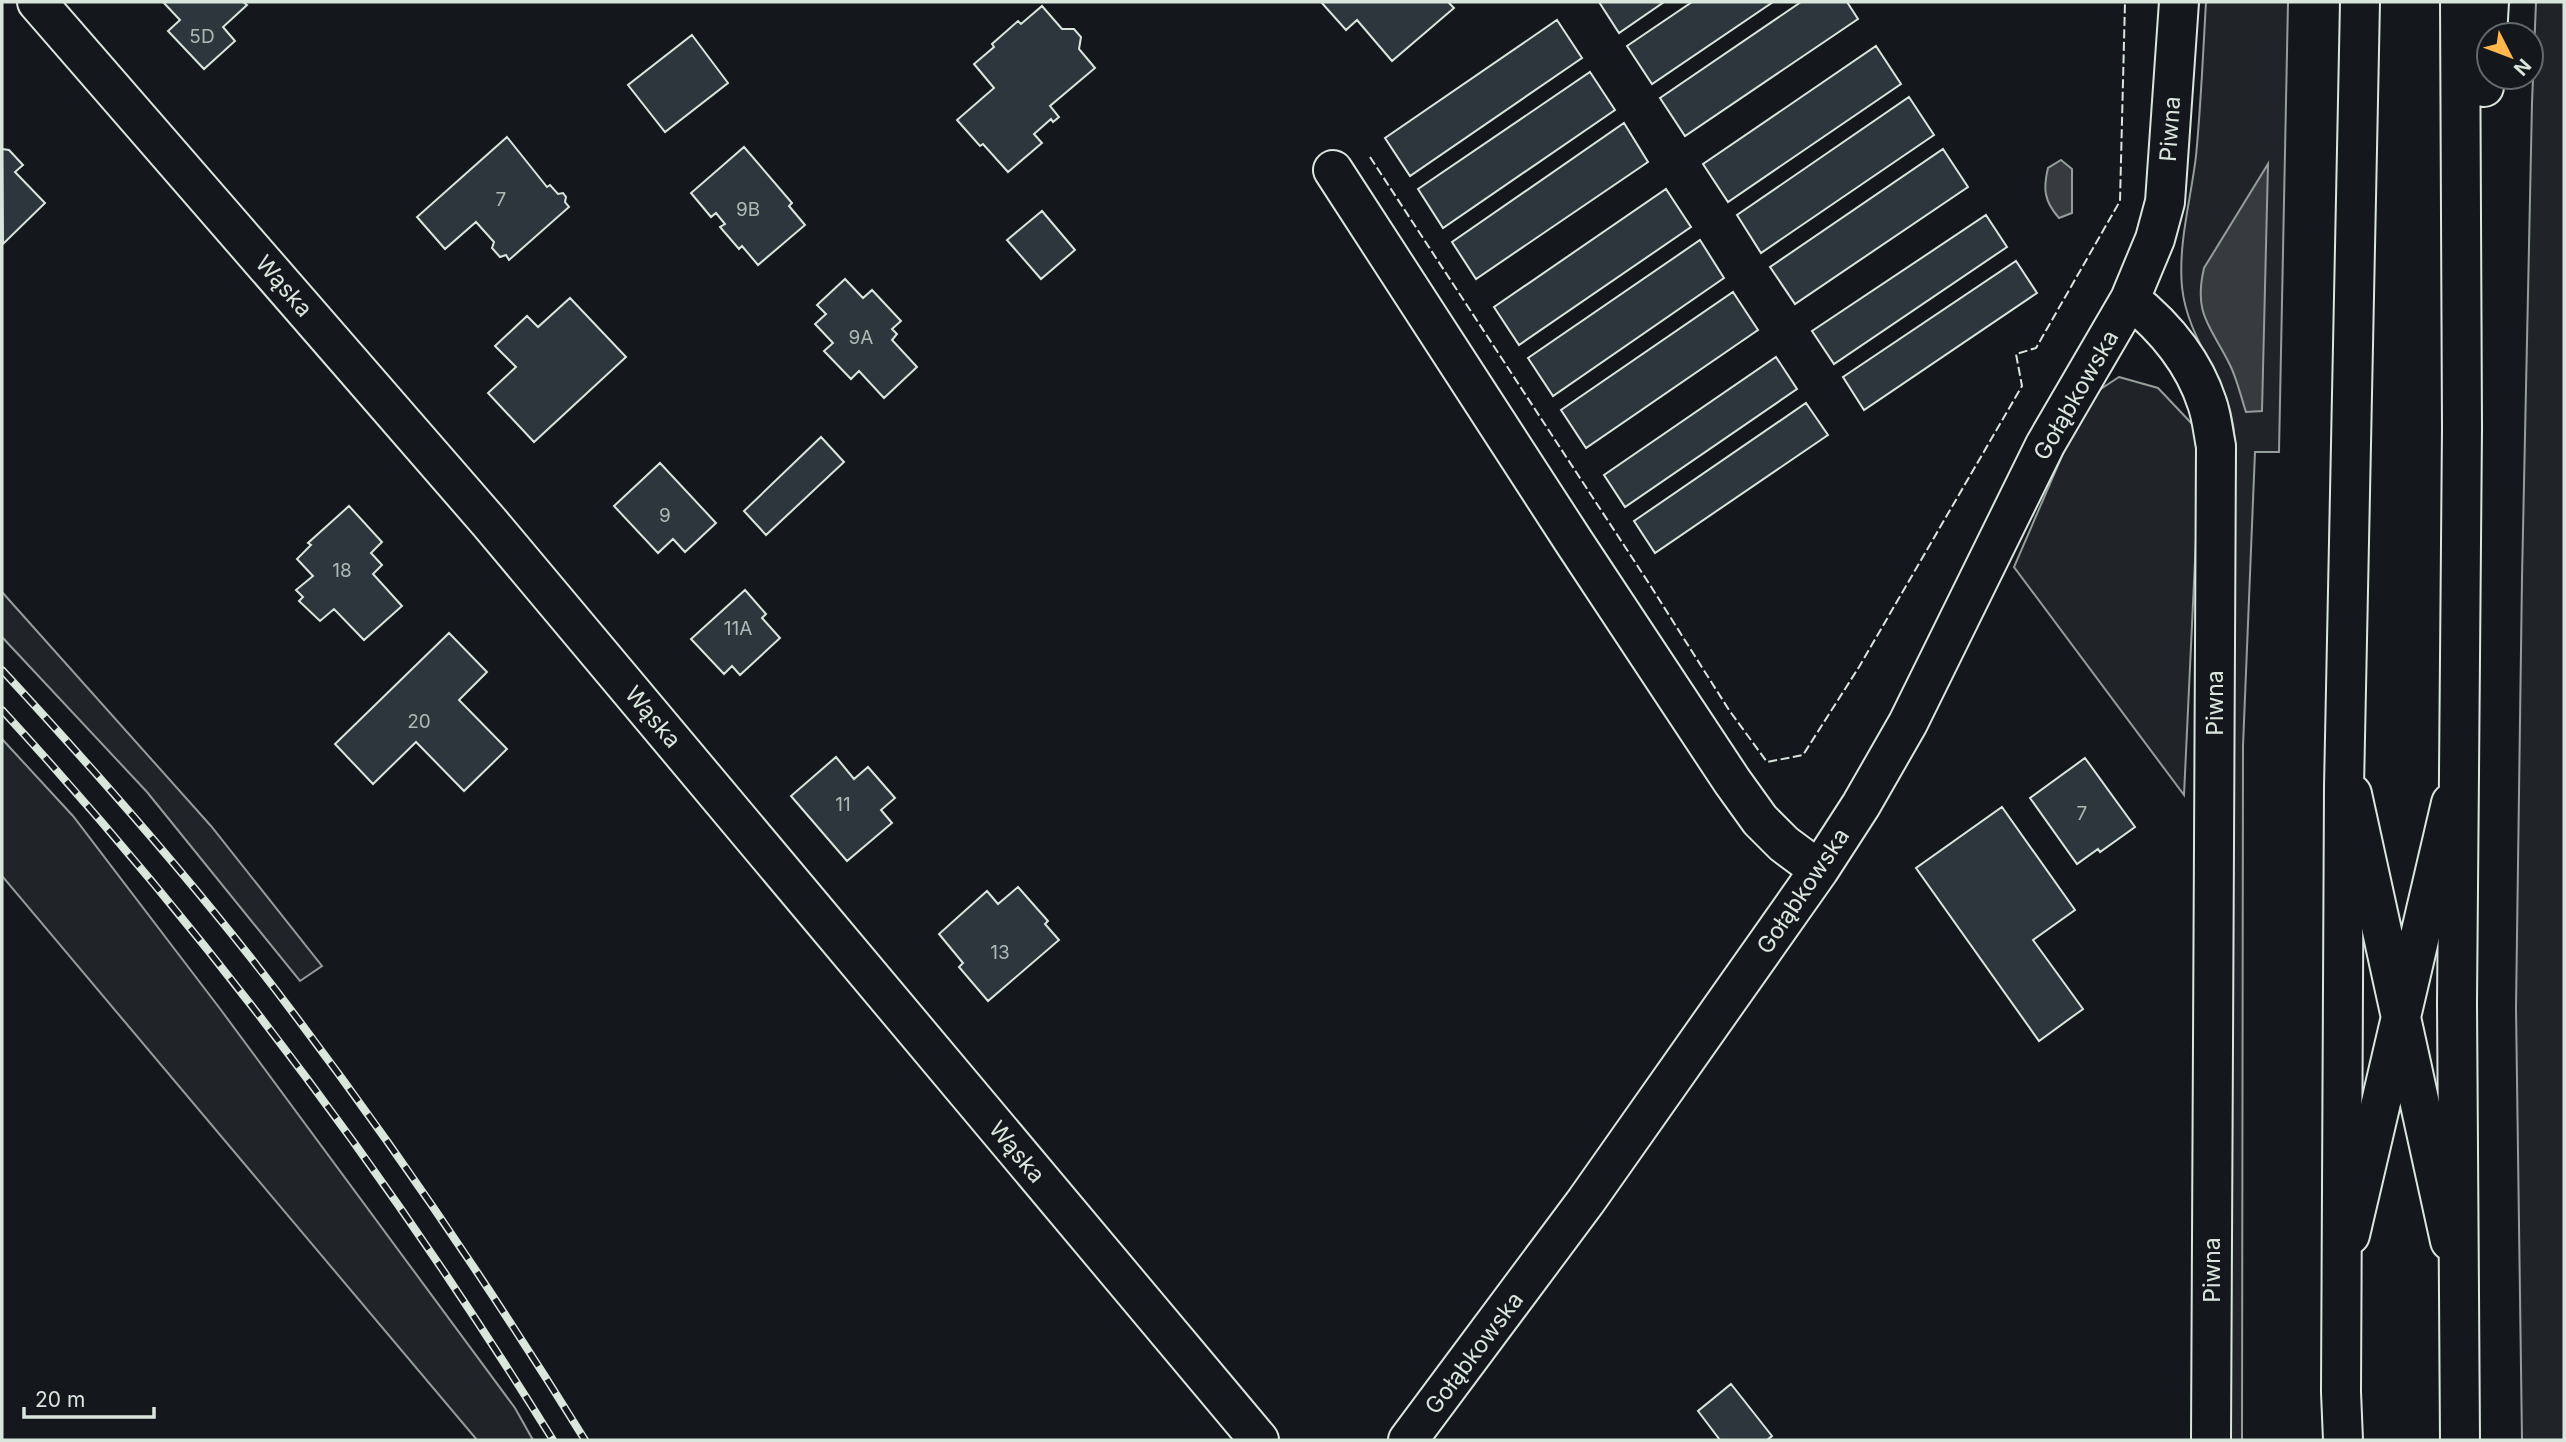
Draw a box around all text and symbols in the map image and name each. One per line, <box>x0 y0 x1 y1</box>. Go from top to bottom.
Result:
north arrow <box>2475 21 2545 91</box>
house number: 5D <box>189 25 215 48</box>
text: N <box>2509 54 2536 80</box>
street label: Piwna <box>2154 95 2186 163</box>
house number: 7 <box>496 188 506 211</box>
house number: 9B <box>736 198 760 221</box>
street label: Wąska <box>250 250 318 322</box>
street label: Gołąbkowska <box>2027 325 2125 465</box>
house number: 9A <box>849 326 873 349</box>
house number: 9 <box>659 504 671 527</box>
house number: 18 <box>332 559 352 582</box>
house number: 11A <box>724 617 752 640</box>
street label: Piwna <box>2201 670 2229 736</box>
street label: Wąska <box>619 680 687 754</box>
house number: 20 <box>407 710 431 733</box>
house number: 11 <box>835 793 851 816</box>
house number: 7 <box>2077 802 2087 825</box>
street label: Gołąbkowska <box>1751 823 1855 959</box>
house number: 13 <box>990 941 1010 964</box>
street label: Wąska <box>983 1115 1051 1189</box>
street label: Piwna <box>2198 1237 2226 1303</box>
street label: Gołąbkowska <box>1419 1286 1529 1420</box>
scale bar <box>24 1376 154 1420</box>
text: 20 m <box>35 1387 85 1412</box>

